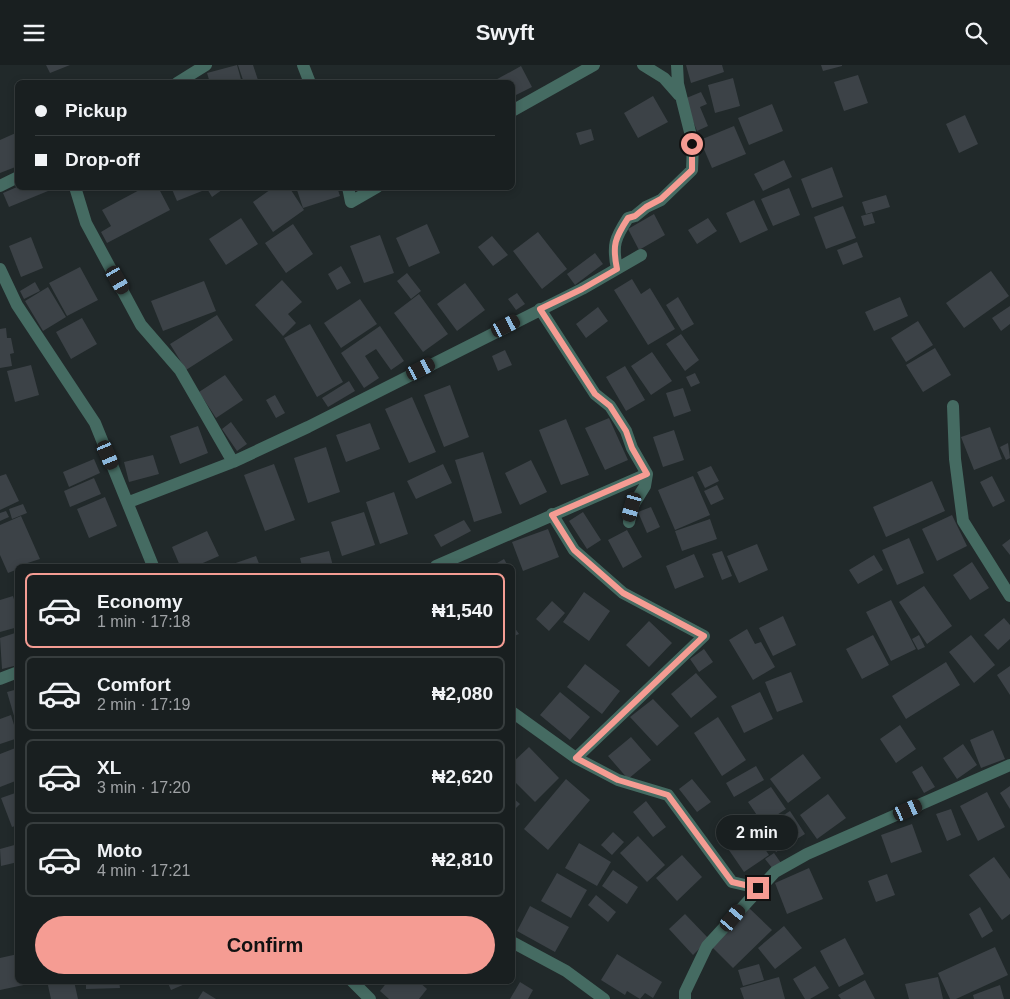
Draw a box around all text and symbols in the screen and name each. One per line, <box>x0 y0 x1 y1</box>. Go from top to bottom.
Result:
icon: menu <box>20 19 48 47</box>
icon: search <box>962 19 990 47</box>
text: Swyft <box>476 20 534 45</box>
text: Pickup <box>65 100 127 121</box>
route start <box>681 133 703 155</box>
text: Drop-off <box>65 149 140 170</box>
car <box>104 263 131 297</box>
car <box>489 313 522 339</box>
car <box>404 356 437 382</box>
car <box>95 438 120 472</box>
car <box>620 491 643 523</box>
icon: car <box>37 588 82 633</box>
text: Economy <box>97 591 183 612</box>
text: ₦1,540 <box>432 600 493 621</box>
text: 1 min · 17:18 <box>97 613 190 630</box>
icon: car <box>37 671 82 716</box>
text: Comfort <box>97 674 171 695</box>
text: ₦2,080 <box>432 683 493 704</box>
text: 2 min · 17:19 <box>97 696 190 713</box>
icon: car <box>37 754 82 799</box>
text: XL <box>97 757 121 778</box>
text: ₦2,620 <box>432 766 493 787</box>
text: 3 min · 17:20 <box>97 779 190 796</box>
car <box>891 797 924 823</box>
callout: 2 min <box>717 815 799 851</box>
text: 2 min <box>736 824 778 841</box>
icon: car <box>37 837 82 882</box>
text: Moto <box>97 840 142 861</box>
text: ₦2,810 <box>432 849 493 870</box>
text: 4 min · 17:21 <box>97 862 190 879</box>
route end <box>747 877 769 899</box>
car <box>717 902 748 934</box>
button: Confirm <box>35 916 495 974</box>

